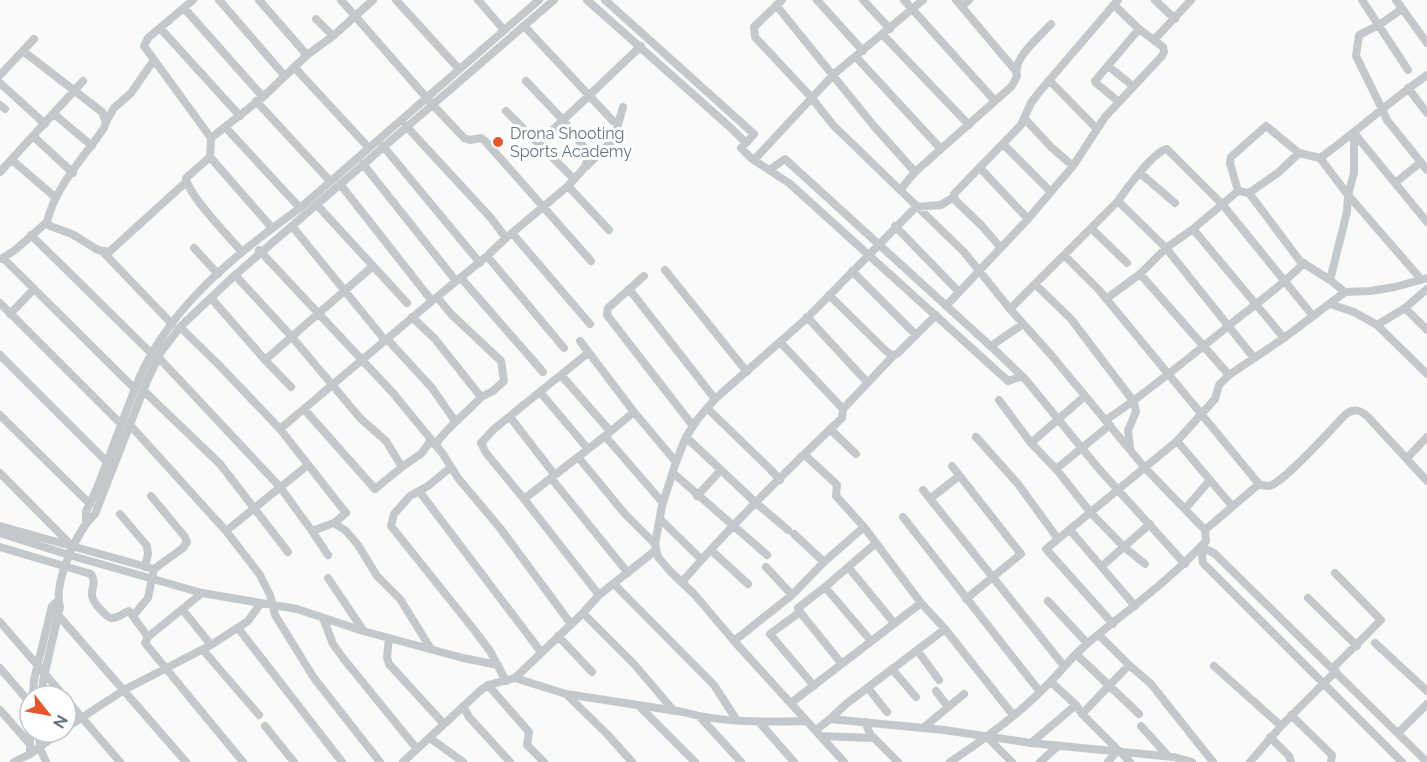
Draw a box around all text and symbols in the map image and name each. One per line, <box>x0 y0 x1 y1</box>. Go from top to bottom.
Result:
place label: Drona Shooting Sports Academy <box>510 124 632 161</box>
marker: Drona Shooting Sports Academy <box>491 135 505 149</box>
north arrow <box>18 684 78 744</box>
text: N <box>49 711 72 732</box>

